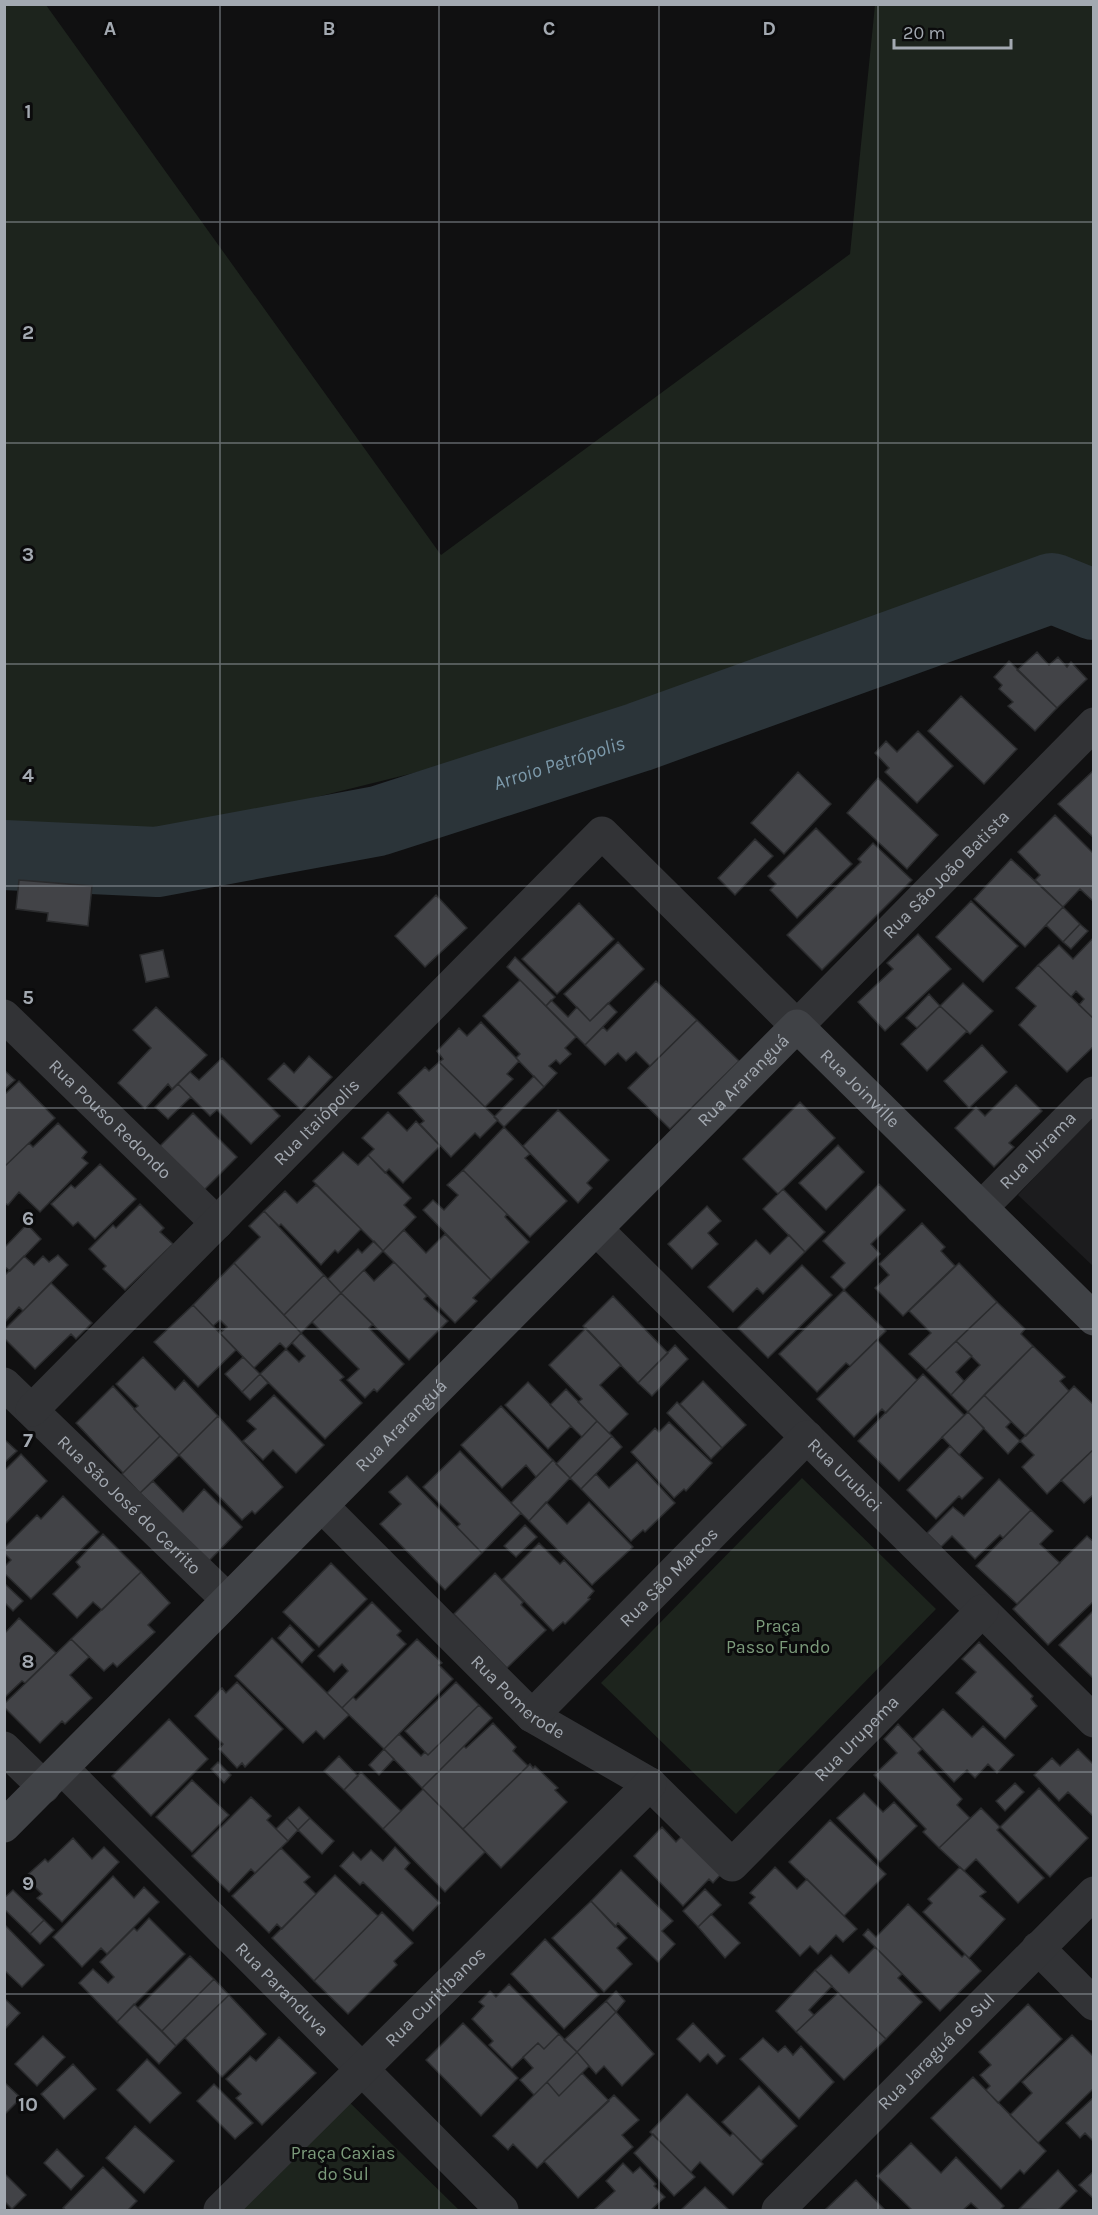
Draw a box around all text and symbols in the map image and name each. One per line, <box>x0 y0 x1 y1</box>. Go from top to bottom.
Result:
scale bar <box>894 12 1011 50</box>
text: A <box>104 17 117 40</box>
text: B <box>323 17 335 40</box>
text: C <box>543 17 555 40</box>
text: D <box>762 17 776 40</box>
text: 20 m <box>903 22 945 44</box>
text: 1 <box>24 100 32 123</box>
text: 2 <box>22 321 34 344</box>
text: 3 <box>22 543 34 566</box>
water label: Arroio Petrópolis <box>490 731 627 795</box>
text: 4 <box>22 764 34 787</box>
street label: Rua São João Batista <box>878 806 1014 943</box>
text: 5 <box>22 986 34 1009</box>
street label: Rua Araranguá <box>693 1029 794 1131</box>
street label: Rua Joinville <box>816 1044 905 1132</box>
street label: Rua Pouso Redondo <box>44 1055 176 1184</box>
street label: Rua Itaiópolis <box>269 1074 364 1170</box>
street label: Rua Ibirama <box>995 1107 1081 1194</box>
text: 6 <box>22 1207 34 1230</box>
street label: Rua Araranguá <box>351 1375 452 1476</box>
text: 7 <box>23 1429 33 1452</box>
street label: Rua São José do Cerrito <box>53 1430 206 1579</box>
street label: Rua Urubici <box>803 1433 887 1517</box>
street label: Rua São Marcos <box>615 1523 723 1632</box>
park label: Praça Passo Fundo <box>726 1615 830 1658</box>
text: 8 <box>22 1650 34 1673</box>
street label: Rua Pomerode <box>466 1650 569 1744</box>
street label: Rua Urupema <box>809 1691 904 1786</box>
text: 9 <box>22 1872 34 1895</box>
street label: Rua Paranduva <box>231 1937 334 2041</box>
street label: Rua Curitibanos <box>380 1942 490 2051</box>
street label: Rua Jaraguá do Sul <box>873 1988 999 2115</box>
text: 10 <box>18 2093 38 2116</box>
park label: Praça Caxias do Sul <box>291 2142 395 2185</box>

